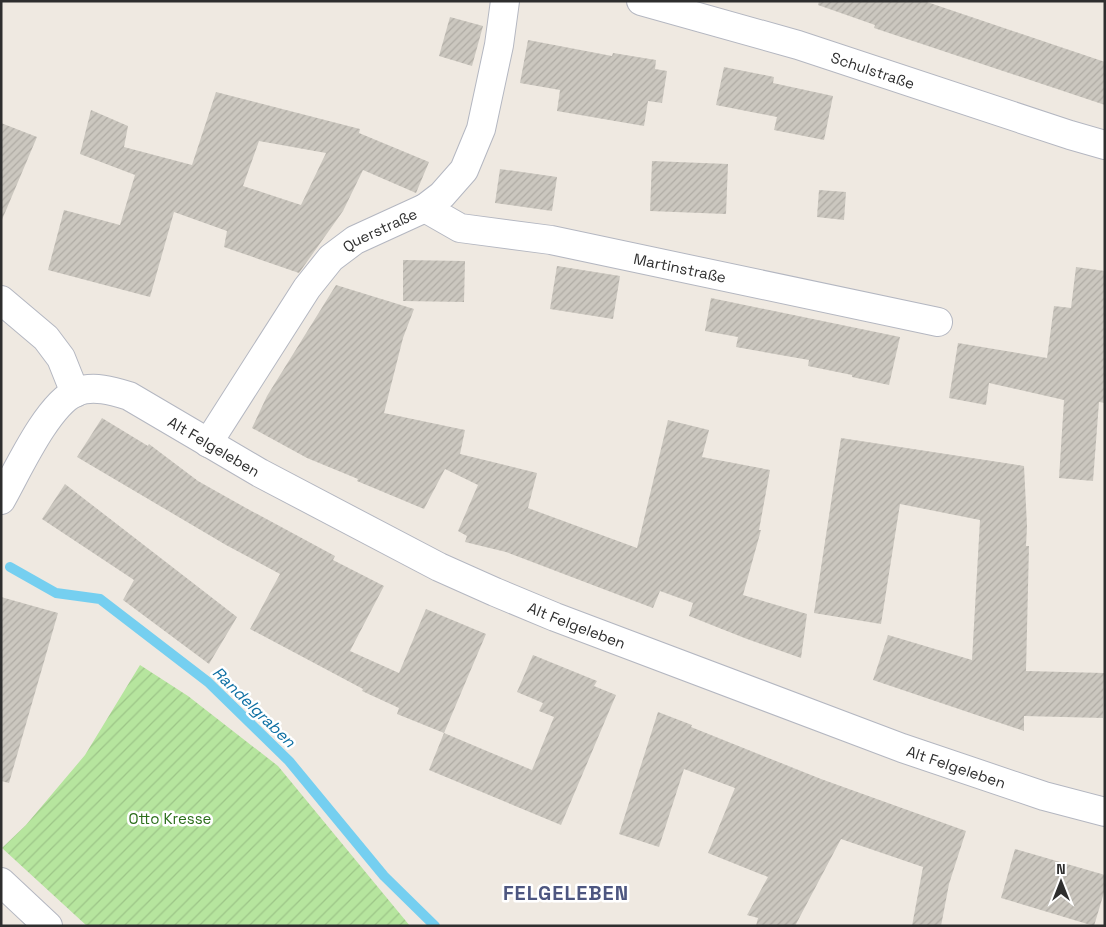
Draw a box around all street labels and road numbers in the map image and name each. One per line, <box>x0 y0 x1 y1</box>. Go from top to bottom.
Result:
street label: Schulstraße <box>829 47 917 93</box>
street label: Querstraße <box>338 203 420 256</box>
street label: Martinstraße <box>632 248 728 286</box>
street label: Alt Felgeleben <box>165 412 263 480</box>
street label: Alt Felgeleben <box>525 597 628 652</box>
street label: Alt Felgeleben <box>904 741 1008 792</box>

